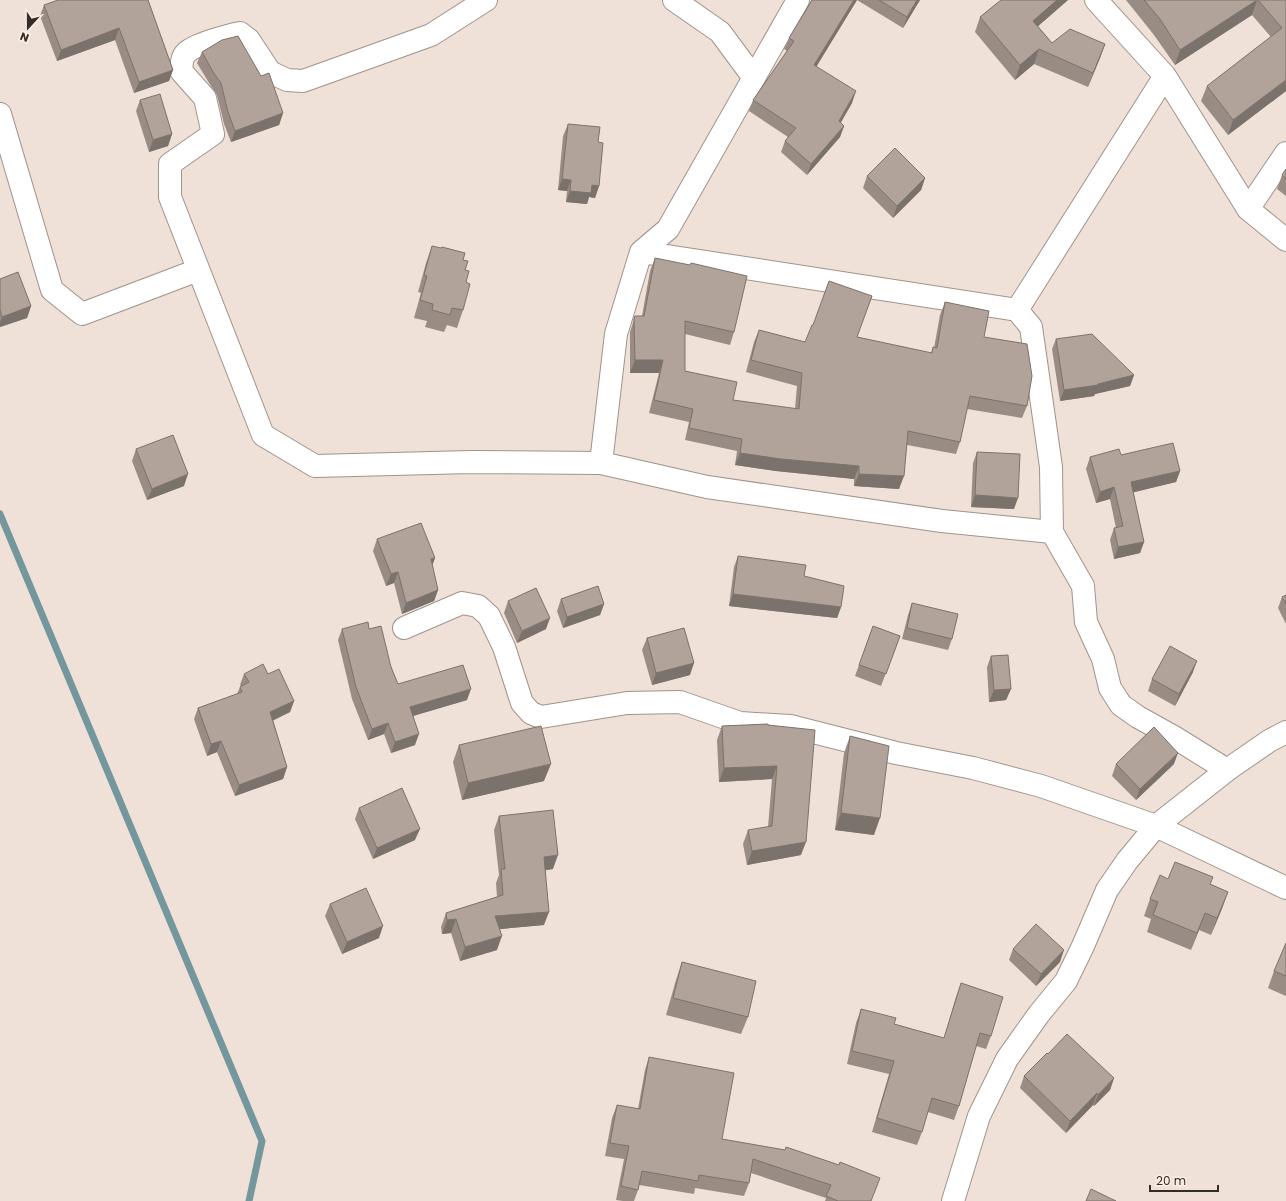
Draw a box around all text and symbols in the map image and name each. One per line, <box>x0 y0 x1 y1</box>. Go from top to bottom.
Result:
north arrow <box>8 8 48 48</box>
text: N <box>18 28 31 46</box>
scale bar <box>1150 1167 1218 1193</box>
text: 20 m <box>1156 1172 1186 1189</box>

